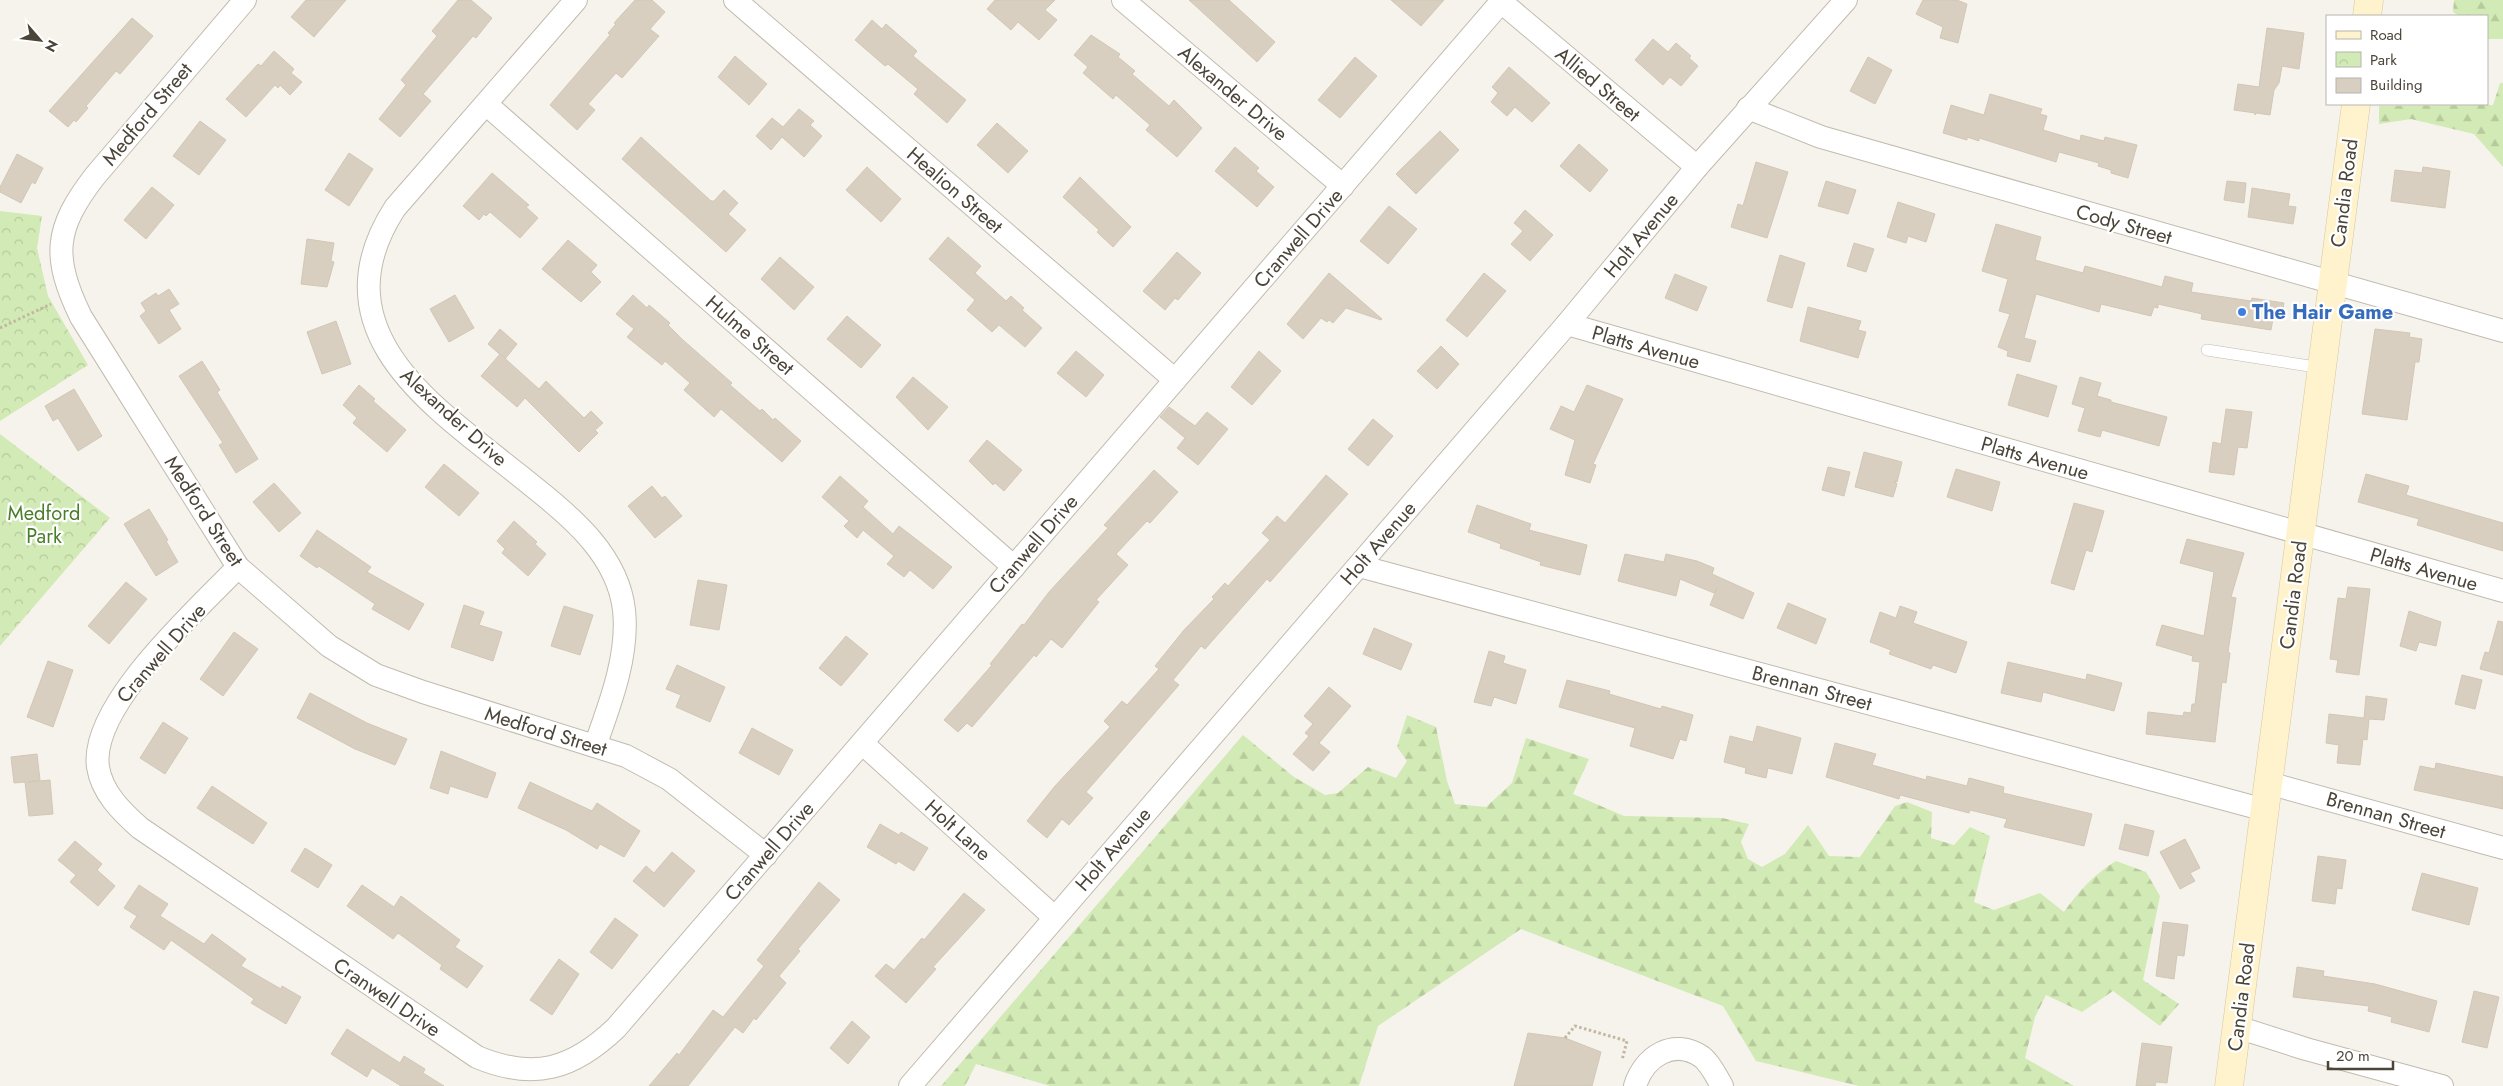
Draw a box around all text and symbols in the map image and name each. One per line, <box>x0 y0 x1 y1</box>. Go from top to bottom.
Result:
north arrow <box>15 15 65 65</box>
legend <box>2326 15 2488 105</box>
text: Road <box>2370 24 2402 46</box>
text: N <box>40 36 63 56</box>
street label: Alexander Drive <box>1172 39 1294 148</box>
street label: Allied Street <box>1549 40 1647 129</box>
text: Park <box>2370 49 2397 71</box>
street label: Medford Street <box>96 56 199 172</box>
text: Building <box>2370 74 2422 96</box>
street label: Candia Road <box>2323 137 2366 249</box>
street label: Healion Street <box>900 140 1009 241</box>
street label: Cranwell Drive <box>1247 182 1350 295</box>
street label: Holt Avenue <box>1597 187 1686 284</box>
street label: Cody Street <box>2073 197 2175 252</box>
street label: Hulme Street <box>699 289 800 382</box>
place label: The Hair Game <box>2252 298 2393 327</box>
marker: The Hair Game <box>2236 306 2248 318</box>
street label: Platts Avenue <box>1588 318 1703 377</box>
street label: Alexander Drive <box>394 361 514 473</box>
street label: Platts Avenue <box>1977 429 2092 488</box>
street label: Medford Street <box>157 450 250 572</box>
street label: Cranwell Drive <box>982 488 1085 601</box>
street label: Holt Avenue <box>1334 495 1423 592</box>
park label: Medford Park <box>8 499 80 551</box>
street label: Candia Road <box>2272 539 2315 651</box>
street label: Platts Avenue <box>2366 540 2481 599</box>
street label: Cranwell Drive <box>110 597 213 710</box>
street label: Brennan Street <box>1749 659 1875 718</box>
street label: Medford Street <box>481 699 611 764</box>
street label: Brennan Street <box>2323 785 2449 846</box>
street label: Holt Lane <box>918 793 997 868</box>
street label: Cranwell Drive <box>718 795 821 908</box>
street label: Holt Avenue <box>1069 801 1158 898</box>
street label: Candia Road <box>2220 941 2263 1053</box>
street label: Cranwell Drive <box>327 951 446 1044</box>
scale bar <box>2328 1038 2393 1070</box>
text: 20 m <box>2336 1045 2370 1067</box>

